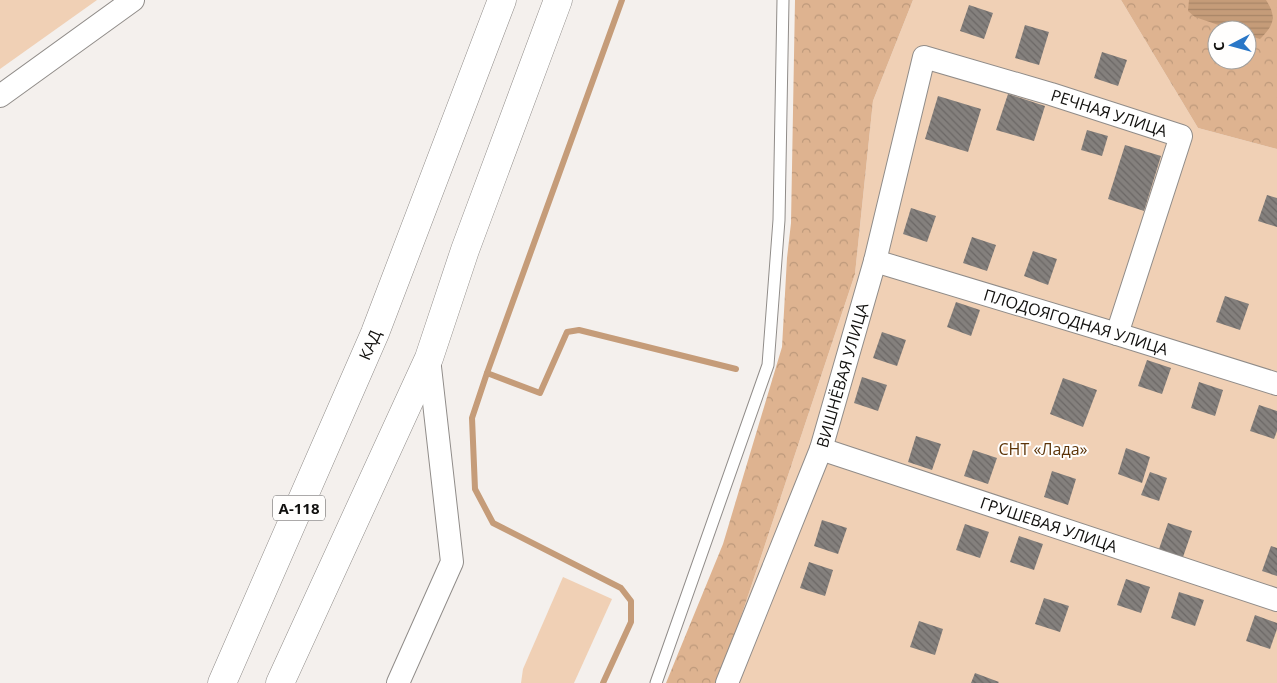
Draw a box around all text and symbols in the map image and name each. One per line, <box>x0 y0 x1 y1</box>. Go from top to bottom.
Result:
north arrow <box>1207 20 1257 70</box>
text: С <box>1209 41 1228 52</box>
street label: РЕЧНАЯ УЛИЦА <box>1048 84 1171 142</box>
street label: ПЛОДОЯГОДНАЯ УЛИЦА <box>981 283 1172 361</box>
street label: ВИШНЁВАЯ УЛИЦА <box>811 299 874 450</box>
street label: КАД <box>354 326 386 363</box>
park label: СНТ «Лада» <box>999 438 1088 460</box>
street label: ГРУШЕВАЯ УЛИЦА <box>977 491 1121 558</box>
road number: А-118 <box>273 496 325 520</box>

